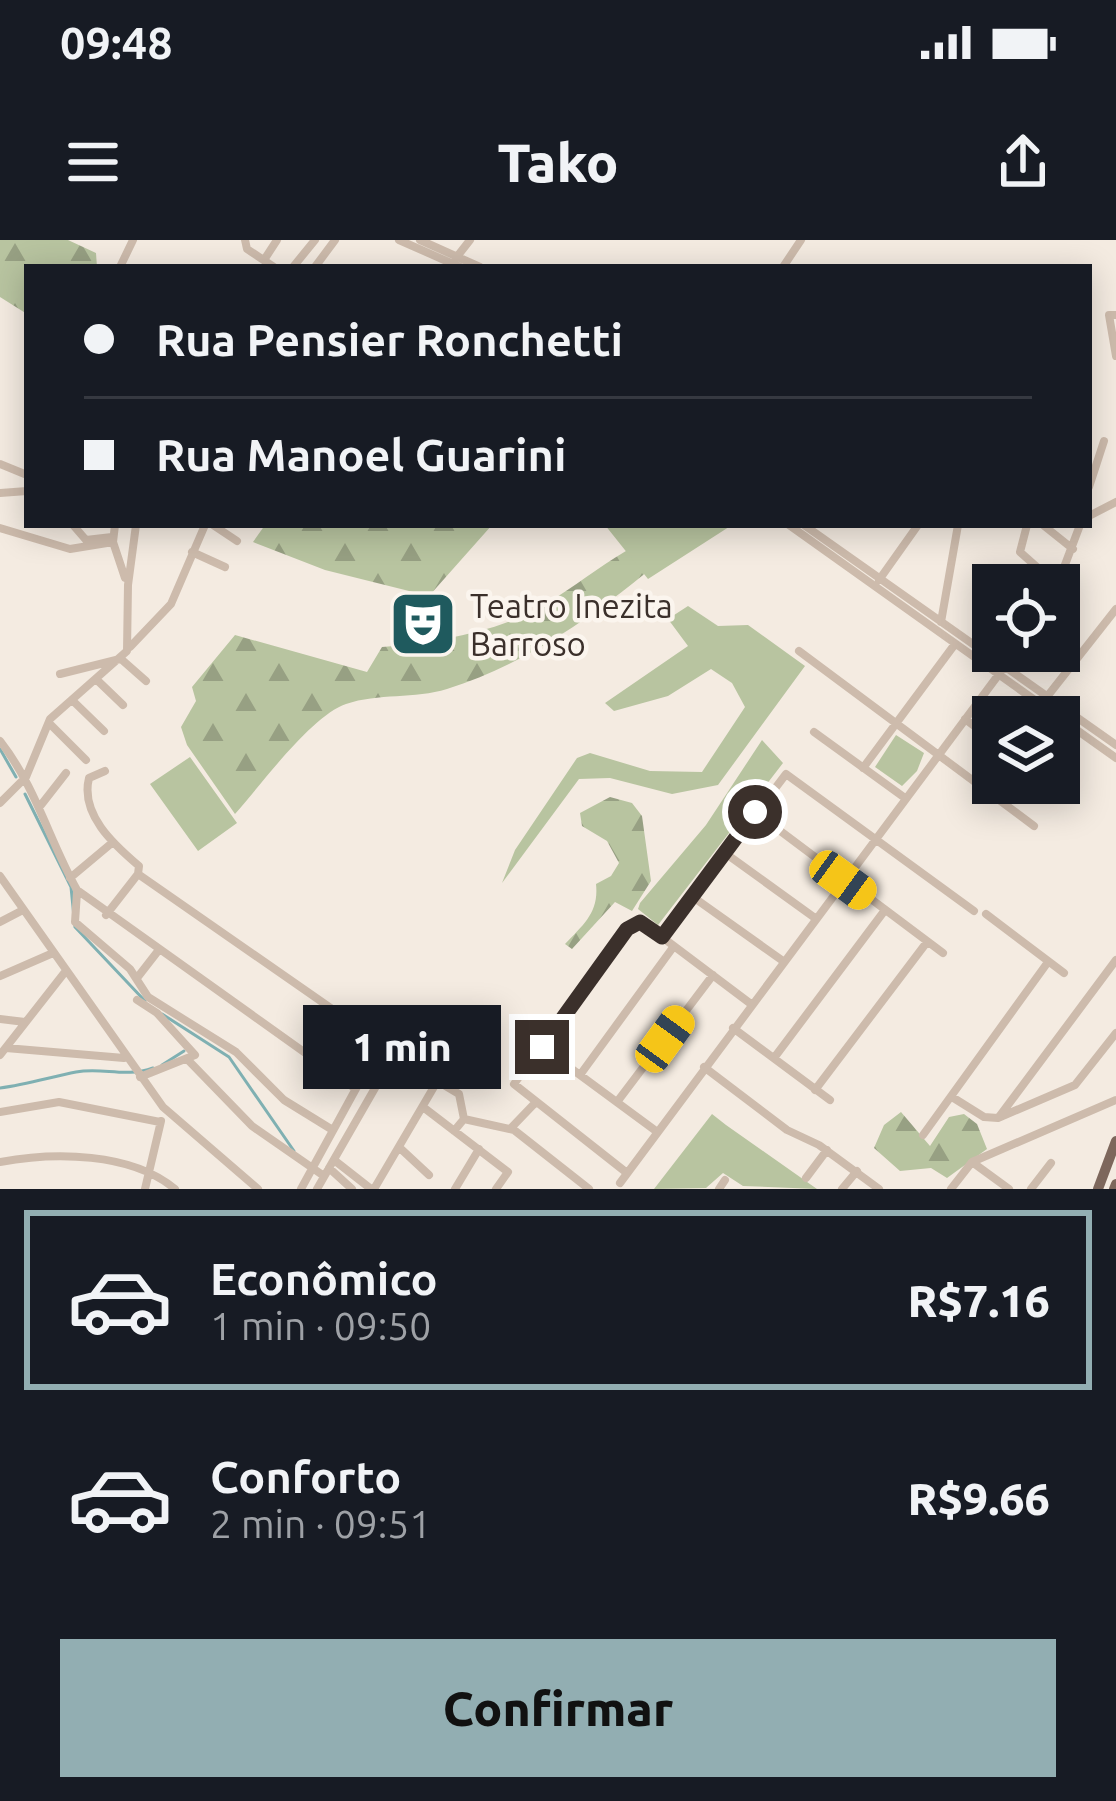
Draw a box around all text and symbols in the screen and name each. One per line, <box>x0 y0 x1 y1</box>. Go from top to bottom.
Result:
text: 09:48 <box>60 17 173 68</box>
icon: menu <box>60 129 126 195</box>
icon: share <box>990 129 1056 195</box>
text: Tako <box>497 132 619 192</box>
text: Rua Pensier Ronchetti <box>156 314 623 365</box>
text: Rua Manoel Guarini <box>156 429 566 480</box>
map controls <box>972 564 1080 804</box>
button: locate <box>972 564 1080 672</box>
place label: Teatro Inezita Barroso <box>470 587 673 662</box>
theatre icon: Teatro Inezita Barroso <box>388 589 458 659</box>
button: layers <box>972 696 1080 804</box>
route start <box>728 785 782 839</box>
car <box>803 844 883 916</box>
car <box>629 999 701 1079</box>
callout: 1 min <box>302 1005 500 1089</box>
route end <box>515 1020 569 1074</box>
text: 1 min <box>352 1025 452 1068</box>
icon: car <box>66 1246 174 1354</box>
text: Econômico <box>210 1253 438 1304</box>
text: R$7.16 <box>907 1275 1050 1326</box>
text: 1 min · 09:50 <box>210 1304 431 1347</box>
icon: car <box>66 1444 174 1552</box>
text: Conforto <box>210 1451 401 1502</box>
text: R$9.66 <box>907 1473 1050 1524</box>
text: 2 min · 09:51 <box>210 1502 431 1545</box>
button: Confirmar <box>60 1639 1056 1777</box>

